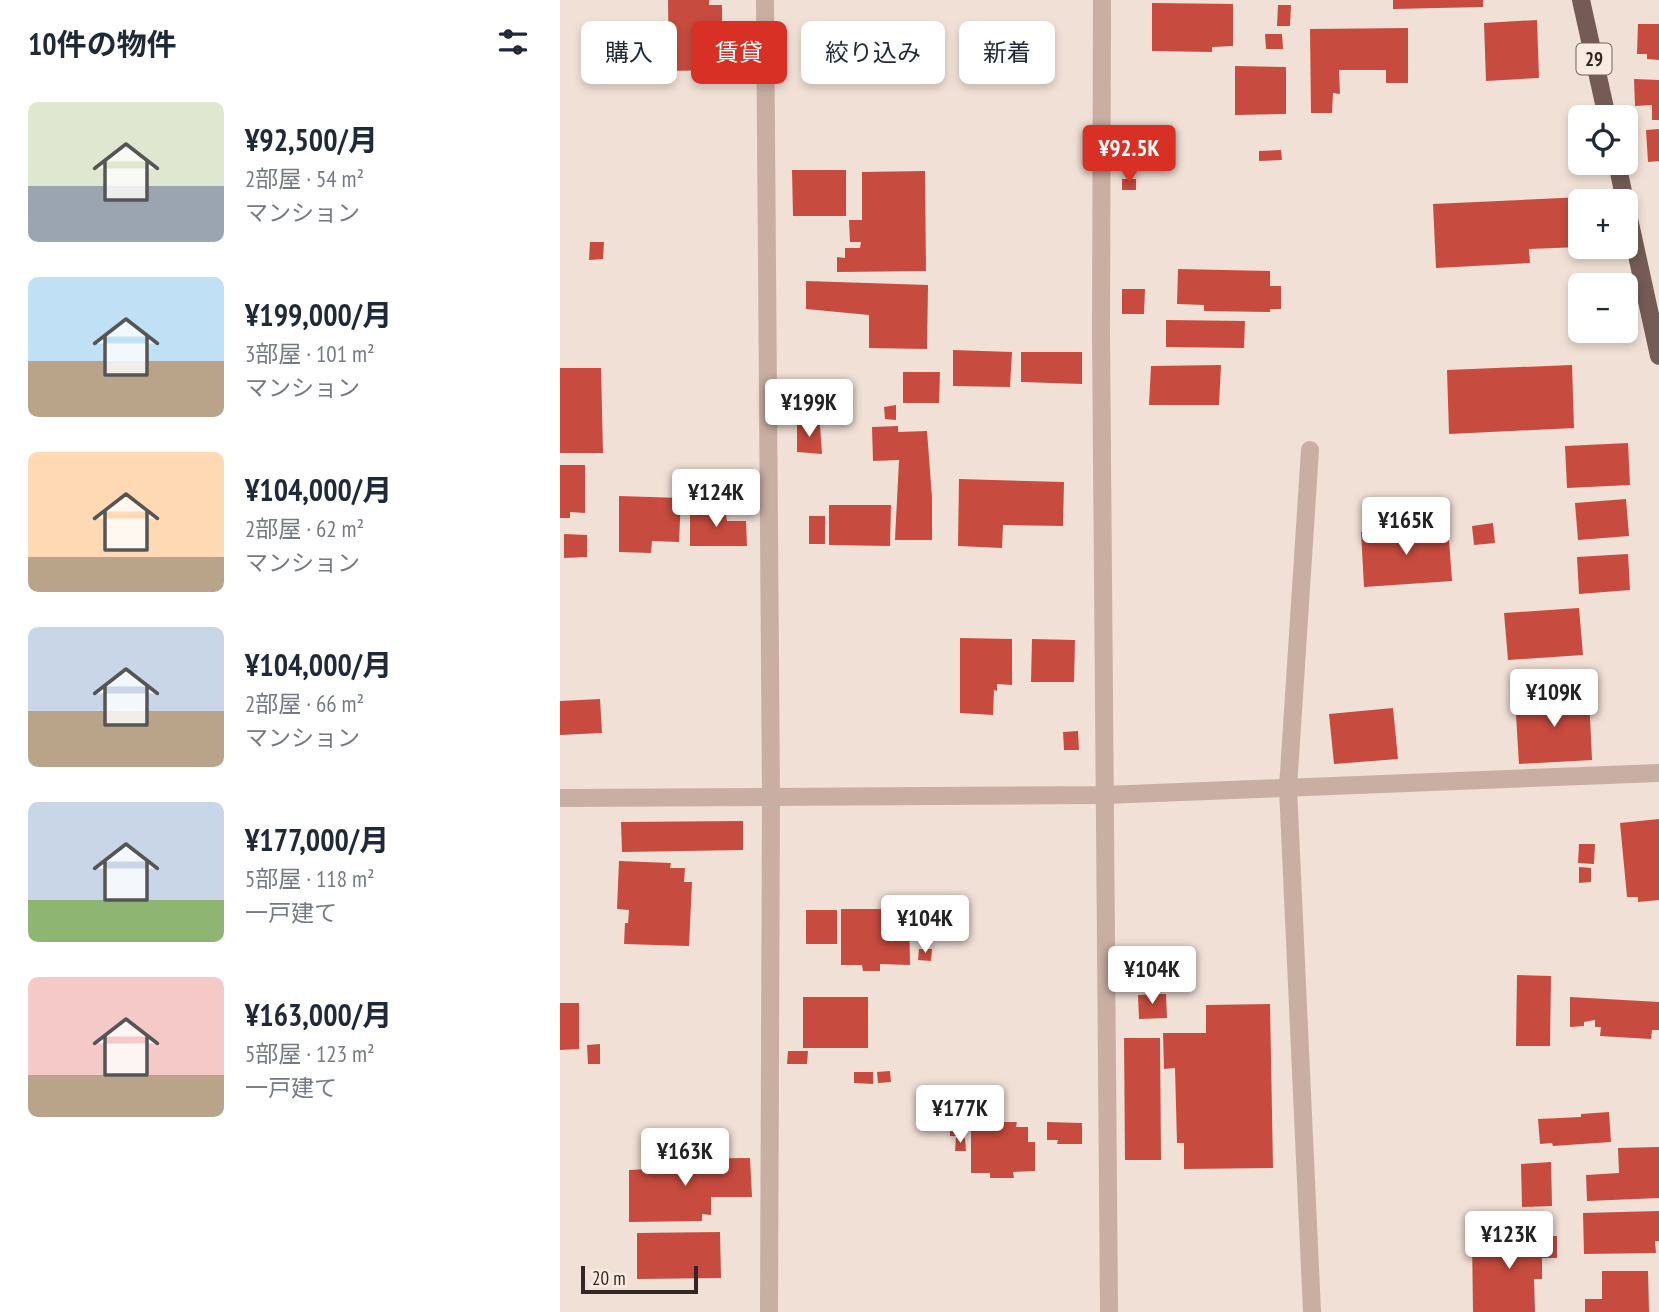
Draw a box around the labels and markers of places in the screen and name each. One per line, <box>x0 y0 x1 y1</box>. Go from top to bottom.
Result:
pin: ¥92.5K <box>1072 125 1186 185</box>
pin: ¥199K <box>760 380 858 439</box>
pin: ¥124K <box>667 470 765 529</box>
pin: ¥165K <box>1357 498 1455 557</box>
pin: ¥109K <box>1505 670 1603 729</box>
pin: ¥104K <box>876 895 974 955</box>
pin: ¥104K <box>1103 946 1201 1006</box>
pin: ¥177K <box>911 1086 1009 1145</box>
pin: ¥163K <box>636 1128 734 1188</box>
pin: ¥123K <box>1460 1212 1558 1271</box>

